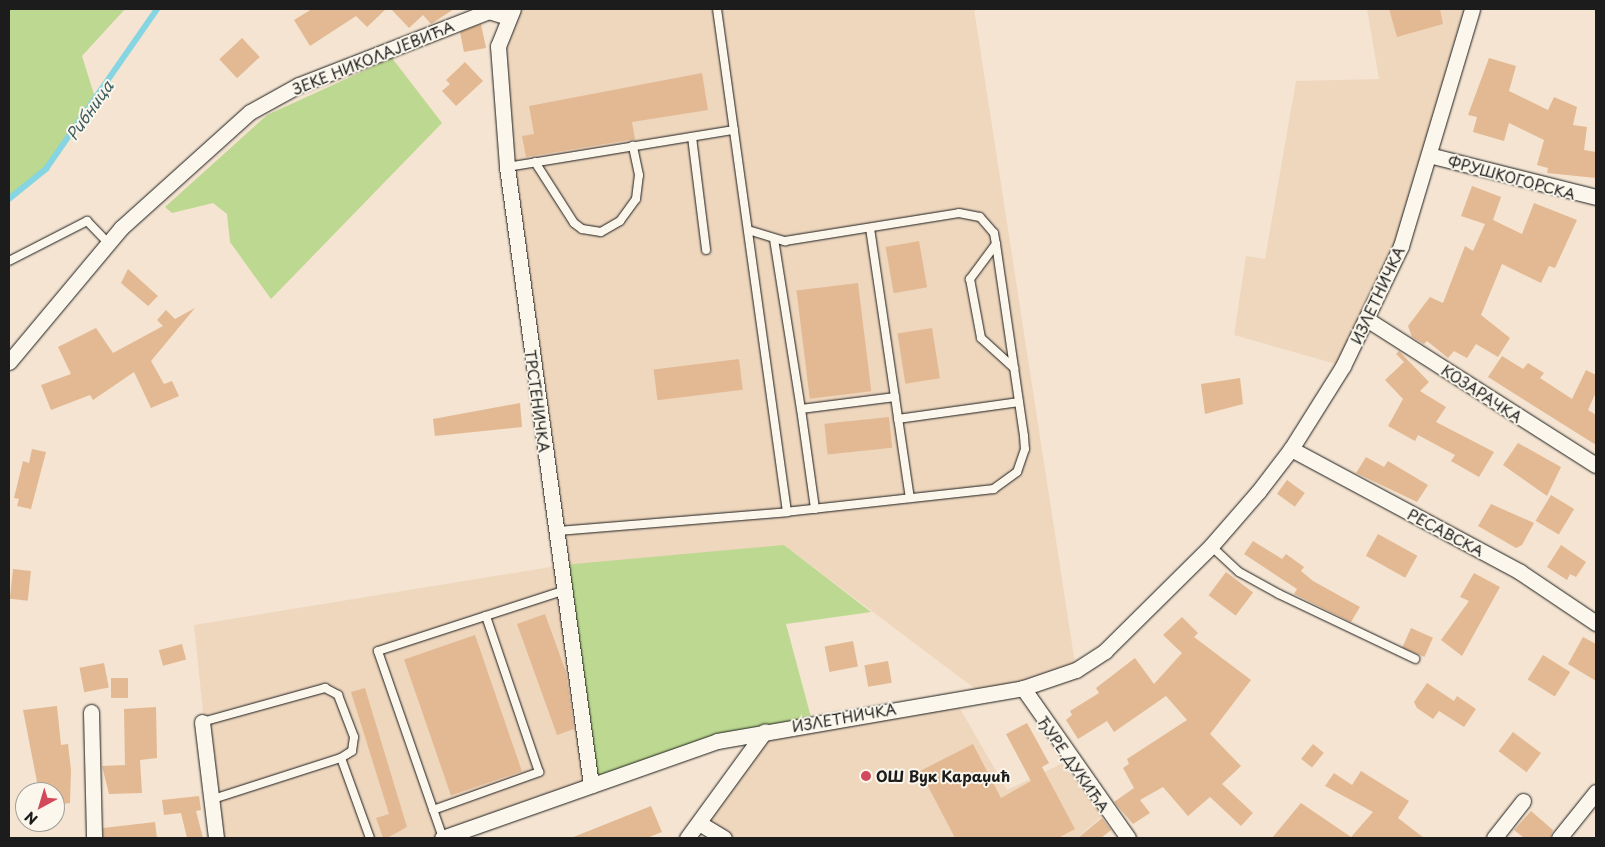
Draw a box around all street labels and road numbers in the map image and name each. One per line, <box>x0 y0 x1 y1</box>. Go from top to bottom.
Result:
street label: ЗЕКЕ НИКОЛАЈЕВИЋА <box>289 16 457 98</box>
street label: ФРУШКОГОРСКА <box>1446 151 1578 203</box>
street label: ИЗЛЕТНИЧКА <box>1347 243 1407 347</box>
street label: ТРСТЕНИЧКА <box>522 348 554 454</box>
street label: КОЗАРАЧКА <box>1438 360 1526 426</box>
street label: РЕСАВСКА <box>1405 504 1487 560</box>
street label: ИЗЛЕТНИЧКА <box>790 699 898 735</box>
street label: ЂУРЕ ДУКИЋА <box>1034 712 1114 816</box>

